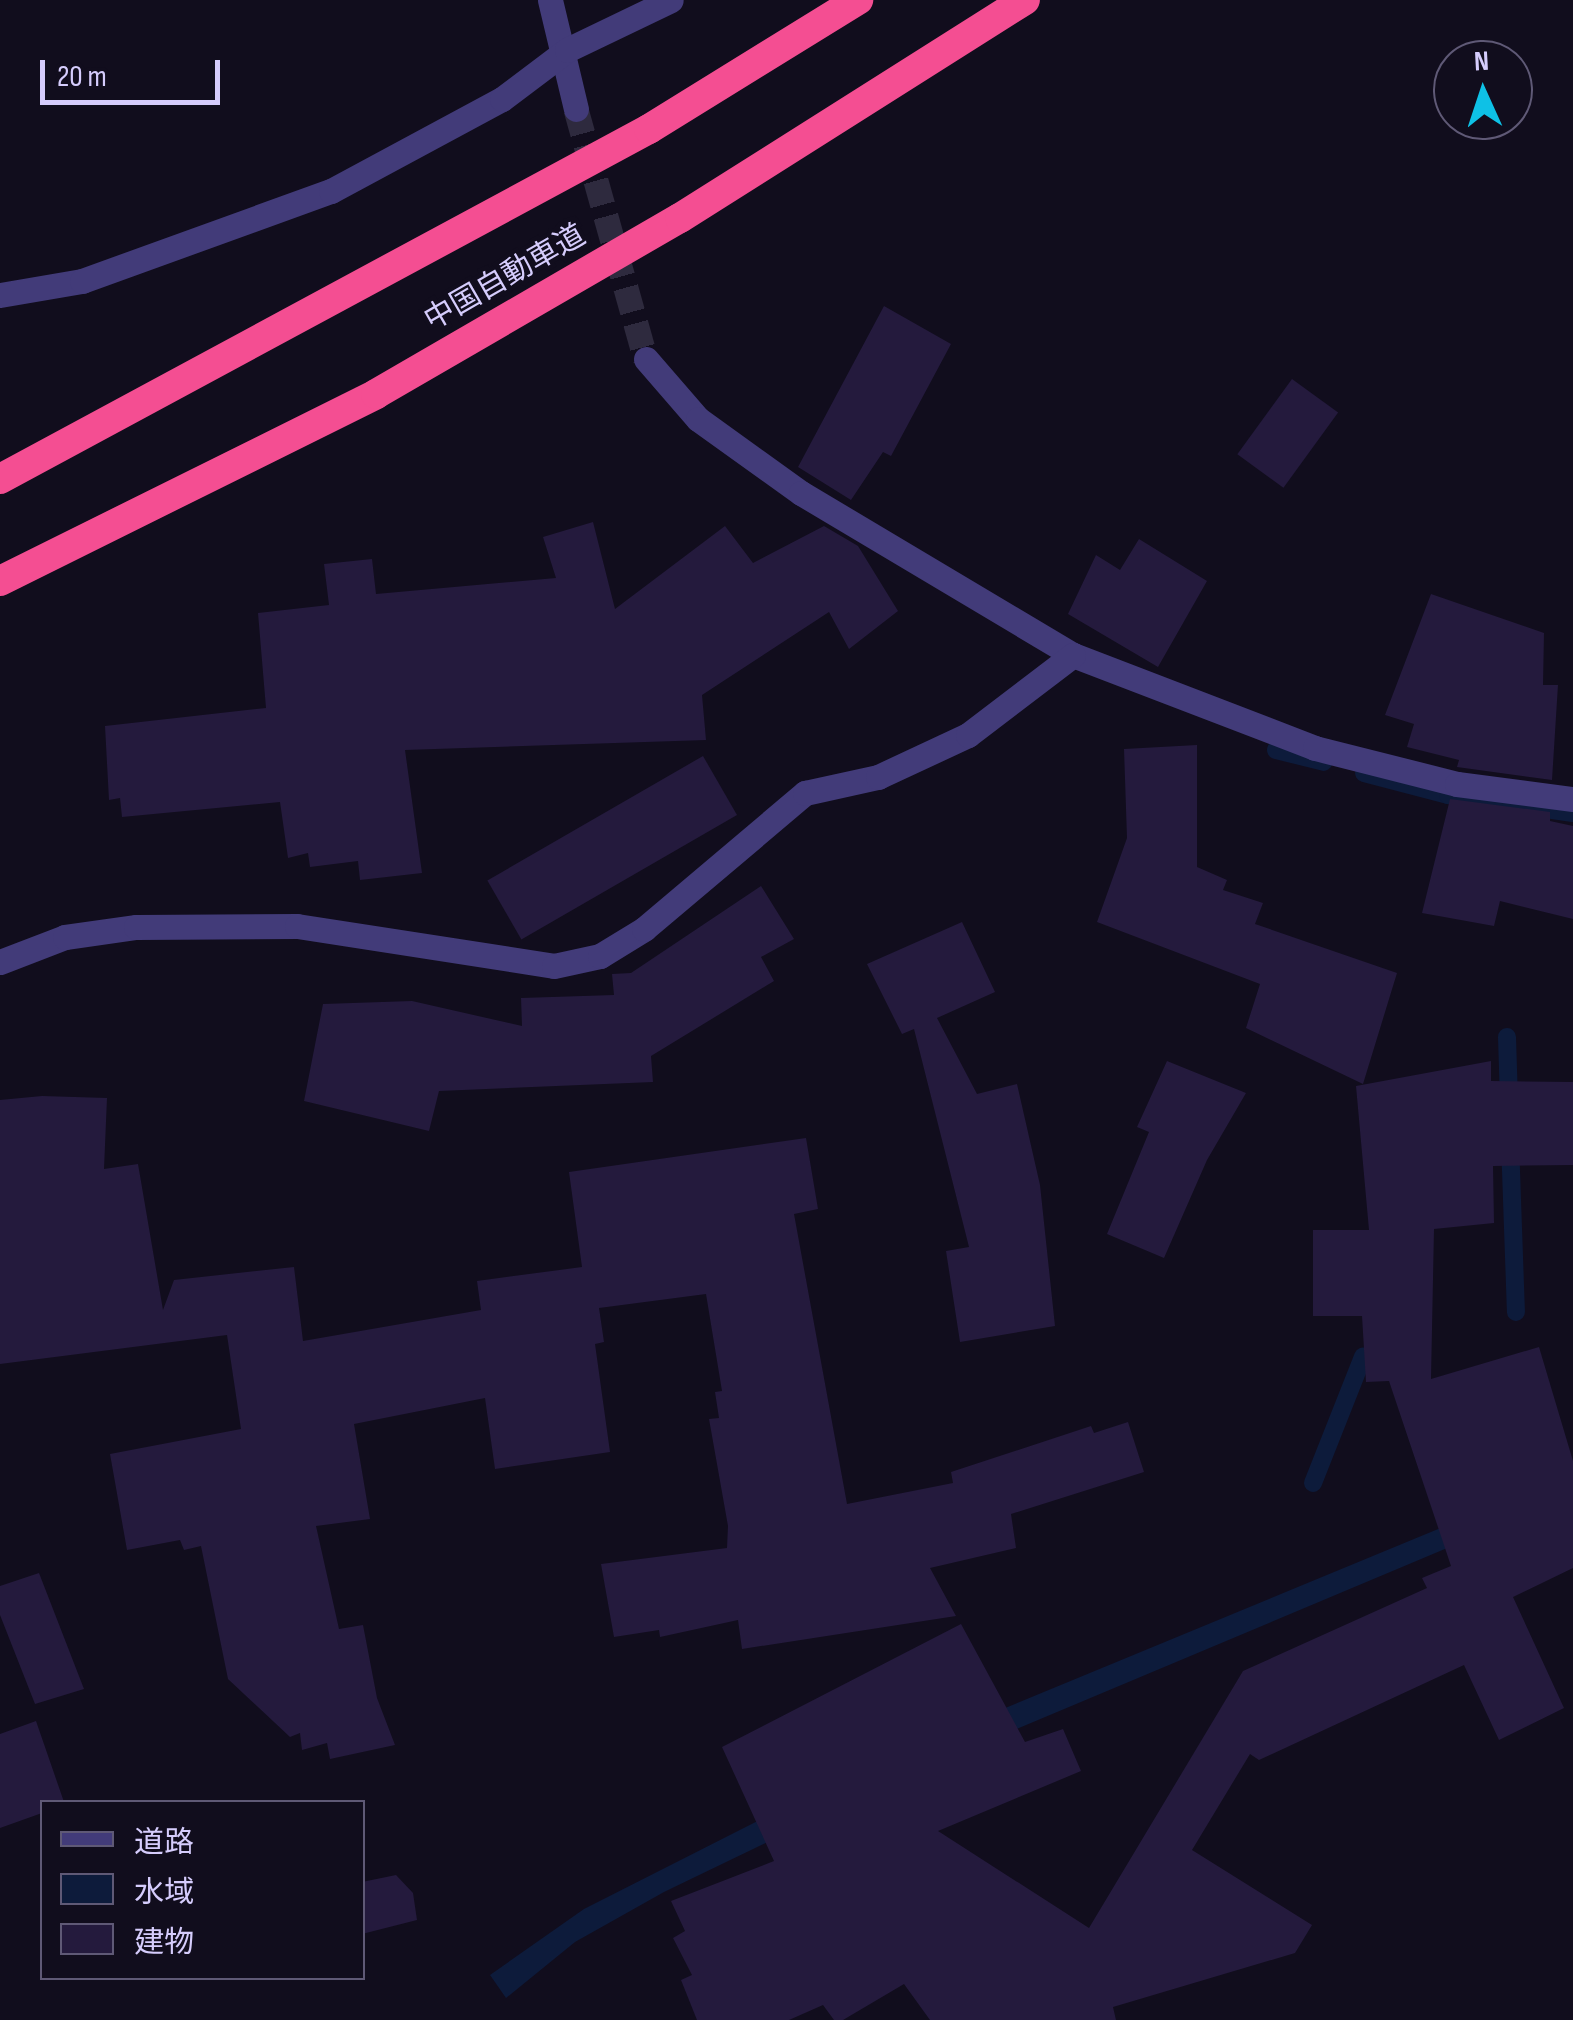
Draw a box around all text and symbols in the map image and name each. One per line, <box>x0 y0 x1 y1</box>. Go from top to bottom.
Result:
scale bar <box>45 40 225 102</box>
north arrow <box>1433 40 1533 140</box>
text: N <box>1473 45 1490 78</box>
text: 20 m <box>57 59 107 95</box>
street label: 中国自動車道 <box>418 217 592 339</box>
legend <box>40 1800 365 1980</box>
text: 道路 <box>134 1825 194 1861</box>
text: 水域 <box>134 1875 194 1911</box>
text: 建物 <box>134 1925 194 1961</box>

